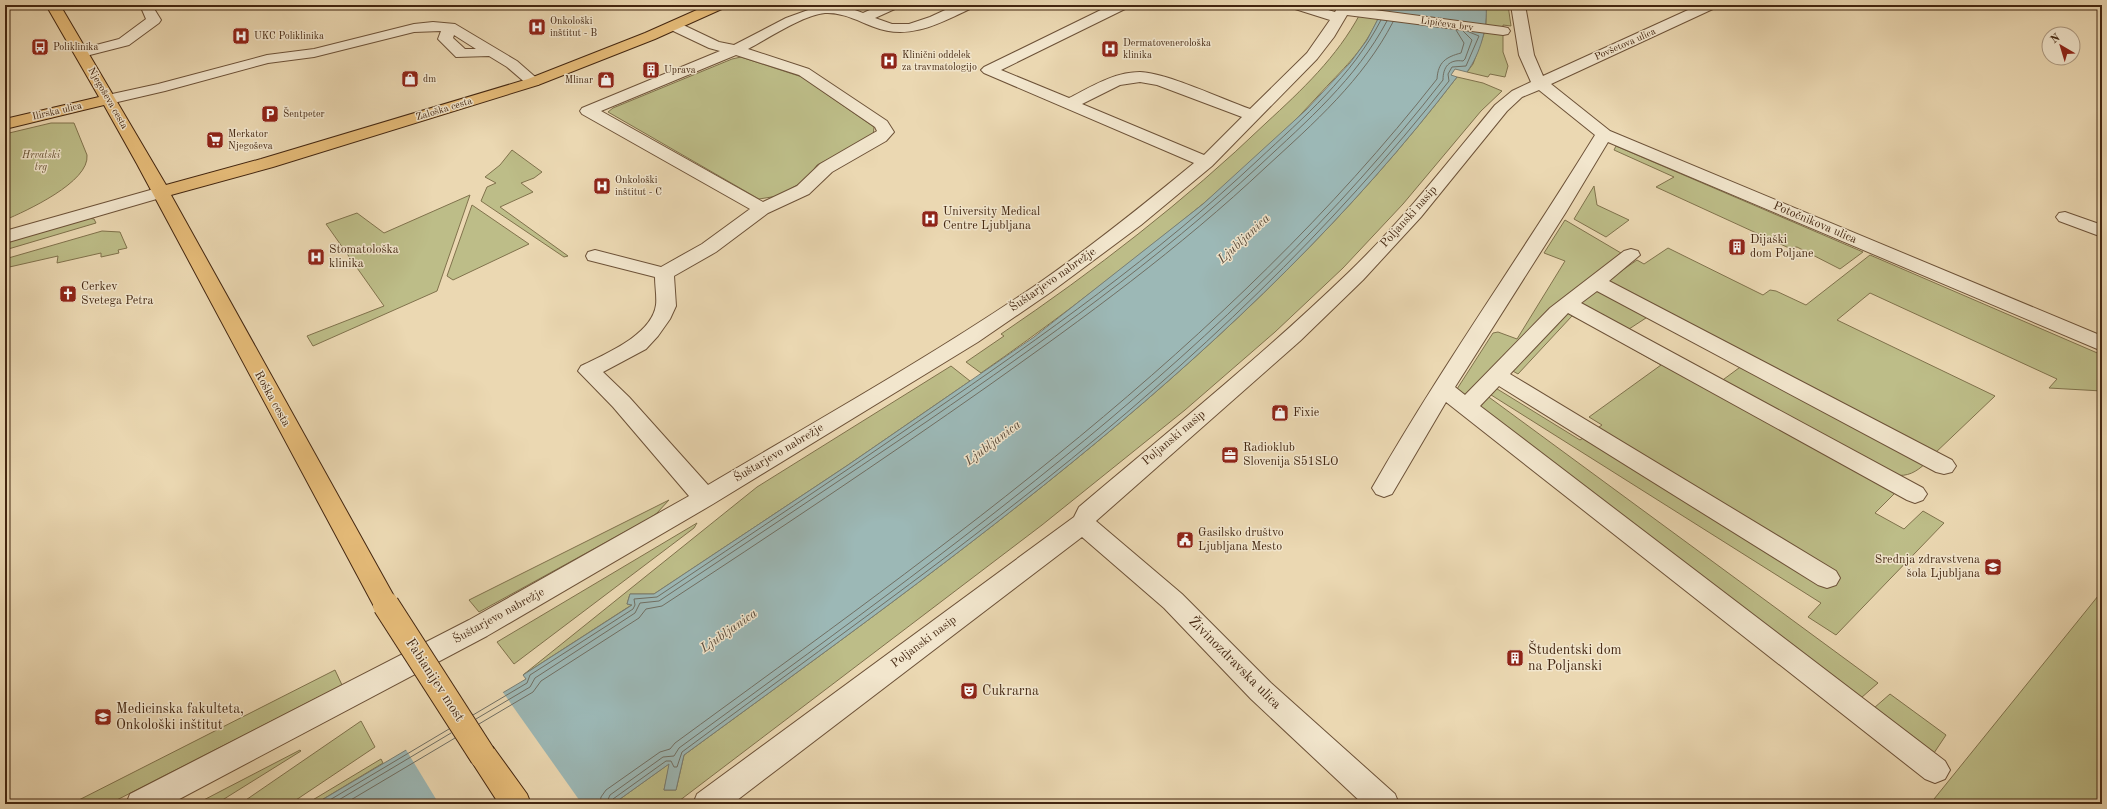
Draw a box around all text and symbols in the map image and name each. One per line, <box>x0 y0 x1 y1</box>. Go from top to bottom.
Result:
street label: Lipičeva brv <box>1420 15 1475 33</box>
place label: Onkološki inštitut - B <box>550 16 597 38</box>
hospital icon: Onkološki inštitut - B <box>527 17 547 37</box>
hospital icon: UKC Poliklinika <box>231 26 251 46</box>
street label: Povšetova ulica <box>1593 26 1657 62</box>
north arrow <box>2041 26 2081 66</box>
place label: UKC Poliklinika <box>254 31 324 41</box>
text: N <box>2049 32 2063 46</box>
bus stop icon: Poliklinika <box>30 37 50 57</box>
place label: Dermatovenerološka klinika <box>1123 38 1211 60</box>
hospital icon: Dermatovenerološka klinika <box>1100 39 1120 59</box>
place label: Poliklinika <box>53 42 99 52</box>
place label: Klinični oddelek za travmatologijo <box>902 50 977 72</box>
hospital icon: Klinični oddelek za travmatologijo <box>879 51 899 71</box>
building icon: Uprava <box>641 60 661 80</box>
place label: Uprava <box>664 65 696 75</box>
street label: Njegoševa cesta <box>86 66 130 131</box>
shop icon: dm <box>400 69 420 89</box>
shop icon: Mlinar <box>596 70 616 90</box>
place label: dm <box>423 74 436 84</box>
place label: Mlinar <box>565 75 593 85</box>
street label: Zaloška cesta <box>415 96 473 122</box>
street label: Ilirska ulica <box>31 100 83 122</box>
parking icon: Šentpeter <box>260 104 280 124</box>
place label: Šentpeter <box>283 106 325 119</box>
place label: Merkator Njegoševa <box>228 129 273 151</box>
supermarket icon: Merkator Njegoševa <box>205 130 225 150</box>
park label: Hrvatski trg <box>21 150 61 173</box>
place label: Onkološki inštitut - C <box>615 175 662 197</box>
hospital icon: Onkološki inštitut - C <box>592 176 612 196</box>
street label: Poljanski nasip <box>1378 184 1440 250</box>
street label: Potočnikova ulica <box>1771 200 1859 246</box>
place label: University Medical Centre Ljubljana <box>943 206 1040 232</box>
hospital icon: University Medical Centre Ljubljana <box>920 209 940 229</box>
water label: Ljubljanica <box>1215 212 1273 267</box>
place label: Dijaški dom Poljane <box>1750 234 1814 260</box>
building icon: Dijaški dom Poljane <box>1727 237 1747 257</box>
street label: Šuštarjevo nabrežje <box>1005 242 1099 314</box>
place label: Stomatološka klinika <box>329 244 399 270</box>
hospital icon: Stomatološka klinika <box>306 247 326 267</box>
place label: Cerkev Svetega Petra <box>81 281 153 307</box>
church icon: Cerkev Svetega Petra <box>58 284 78 304</box>
street label: Roška cesta <box>252 369 292 429</box>
shop icon: Fixie <box>1270 403 1290 423</box>
place label: Fixie <box>1293 407 1320 419</box>
street label: Poljanski nasip <box>1140 408 1208 468</box>
street label: Šuštarjevo nabrežje <box>730 418 826 484</box>
water label: Ljubljanica <box>962 418 1023 469</box>
place label: Radioklub Slovenija S51SLO <box>1243 442 1339 468</box>
office icon: Radioklub Slovenija S51SLO <box>1220 445 1240 465</box>
place label: Gasilsko društvo Ljubljana Mesto <box>1198 527 1284 553</box>
public building icon: Gasilsko društvo Ljubljana Mesto <box>1175 530 1195 550</box>
place label: Srednja zdravstvena šola Ljubljana <box>1875 554 1980 580</box>
school or university icon: Srednja zdravstvena šola Ljubljana <box>1983 557 2003 577</box>
street label: Šuštarjevo nabrežje <box>449 582 547 646</box>
water label: Ljubljanica <box>697 607 760 656</box>
street label: Živinozdravska ulica <box>1186 612 1286 712</box>
street label: Poljanski nasip <box>889 614 959 670</box>
street label: Fabianijev most <box>403 636 467 724</box>
place label: Študentski dom na Poljanski <box>1528 640 1622 673</box>
building icon: Študentski dom na Poljanski <box>1505 648 1525 668</box>
theatre icon: Cukrarna <box>959 681 979 701</box>
place label: Cukrarna <box>982 684 1039 698</box>
place label: Medicinska fakulteta, Onkološki inštitut <box>116 702 244 732</box>
school or university icon: Medicinska fakulteta, Onkološki inštitut <box>93 707 113 727</box>

